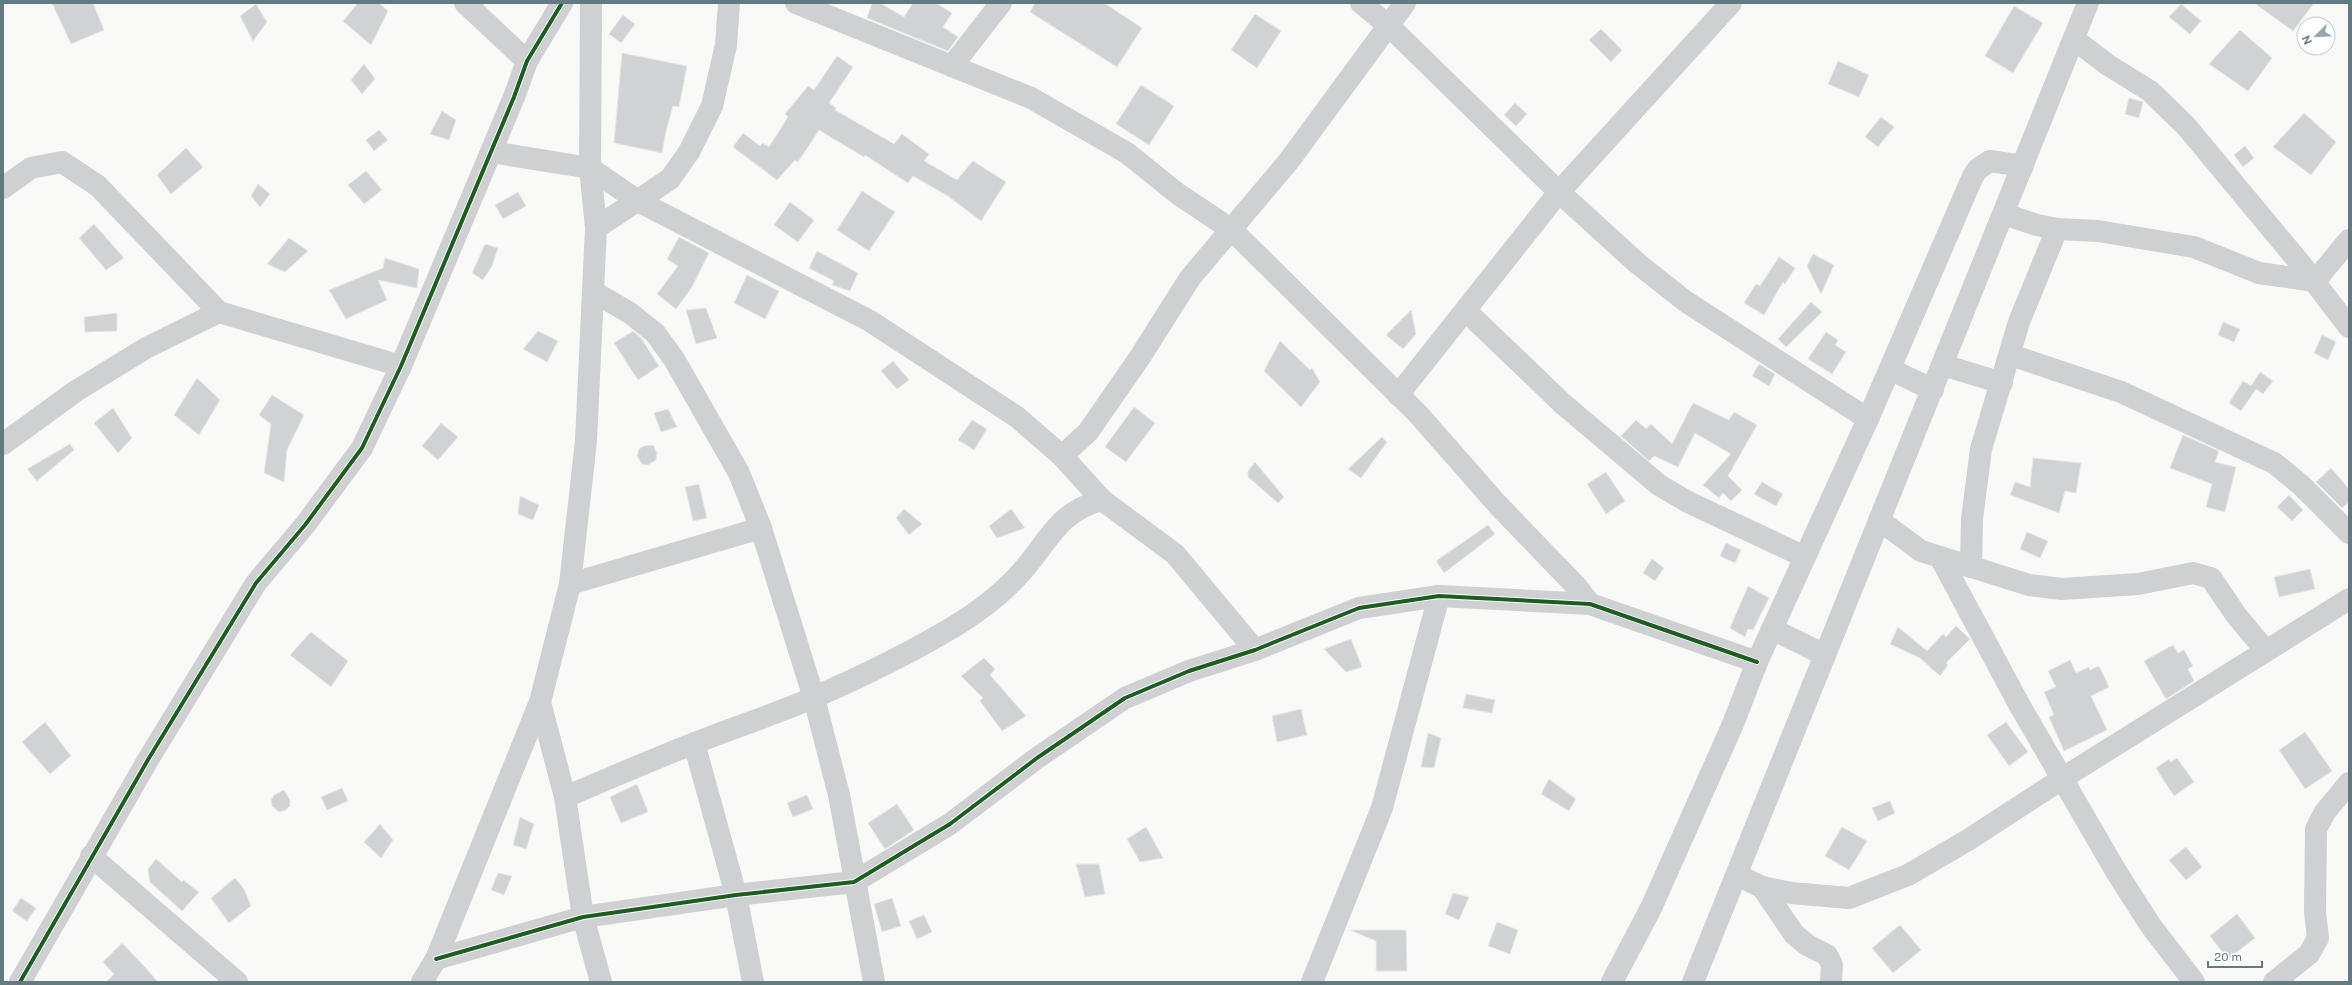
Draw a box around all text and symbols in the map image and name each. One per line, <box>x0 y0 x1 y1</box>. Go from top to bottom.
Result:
north arrow <box>2296 16 2336 56</box>
text: N <box>2300 34 2314 46</box>
scale bar <box>2208 943 2262 969</box>
text: 20 m <box>2214 950 2242 964</box>

